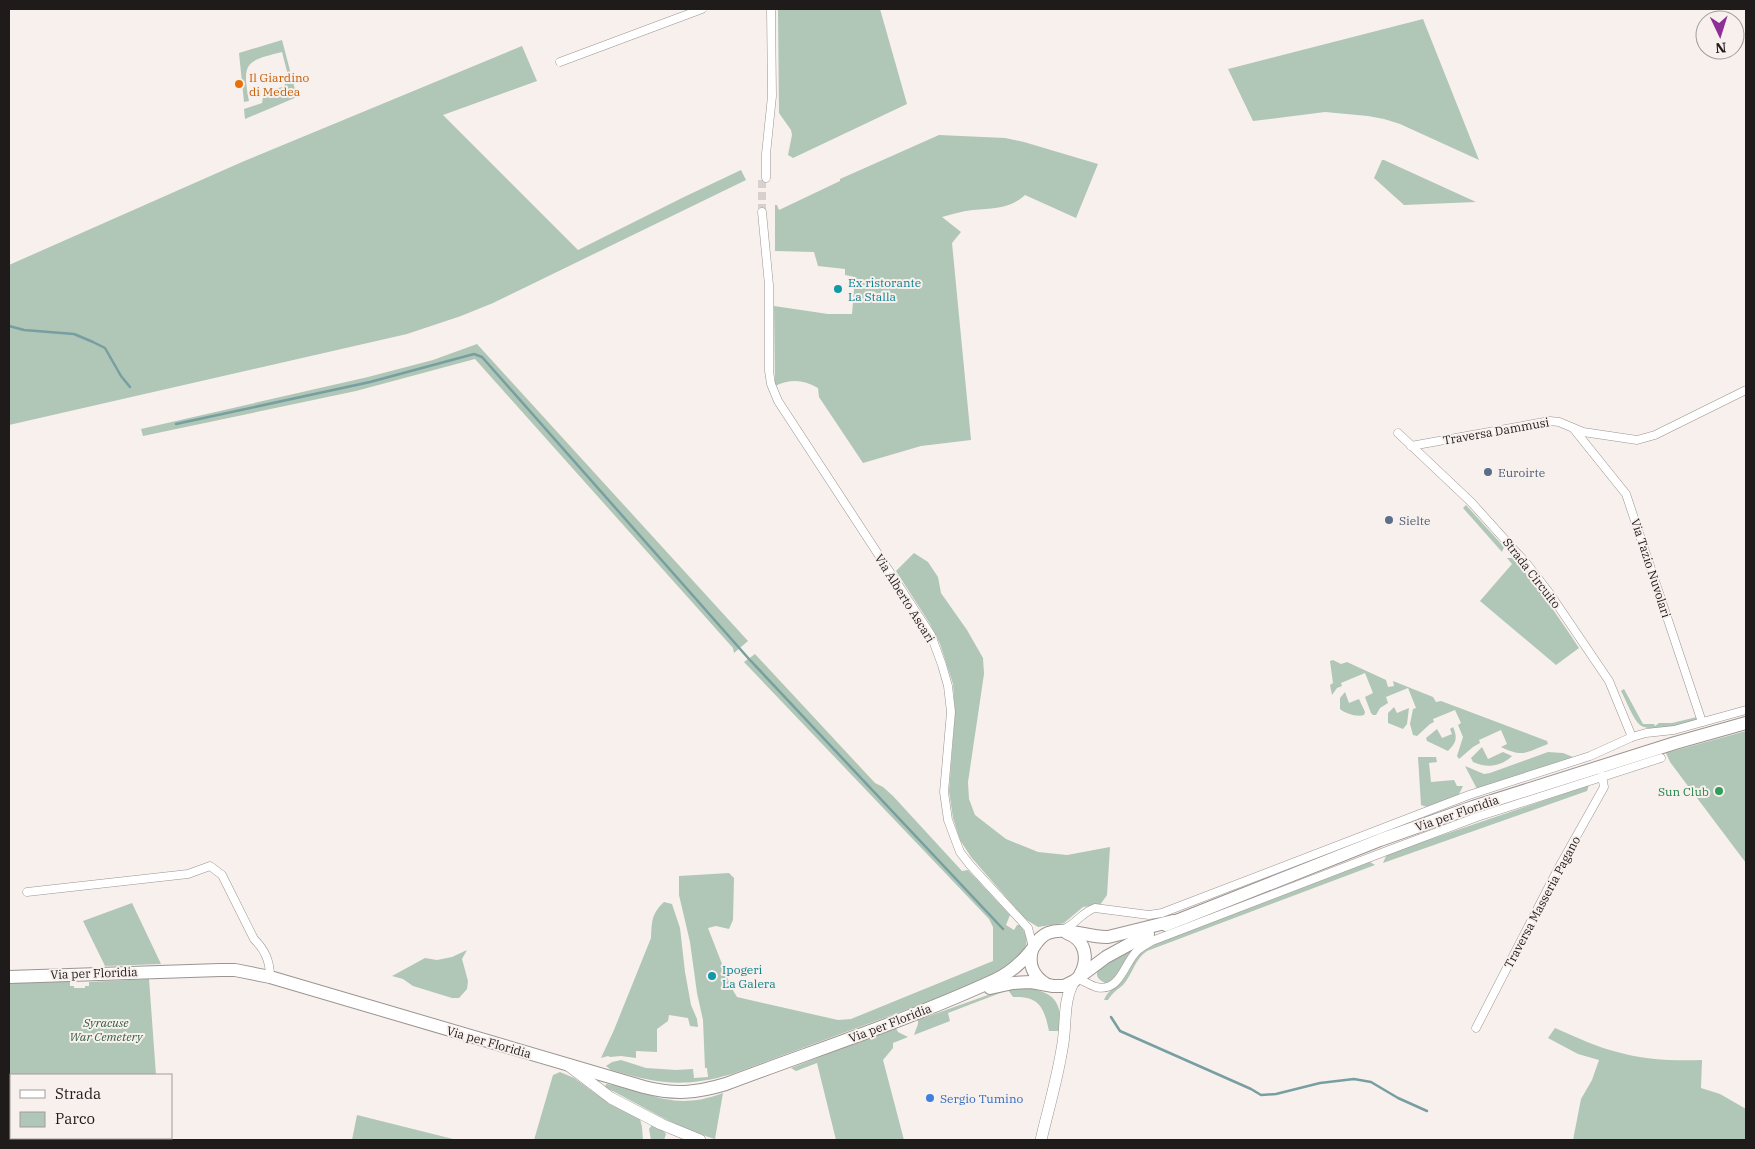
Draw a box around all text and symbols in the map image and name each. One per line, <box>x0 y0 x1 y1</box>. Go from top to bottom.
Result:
north arrow <box>1695 10 1745 60</box>
text: N <box>1715 39 1727 57</box>
place label: Il Giardino di Medea <box>249 70 310 99</box>
marker: Il Giardino di Medea <box>233 78 245 90</box>
place label: Ex ristorante La Stalla <box>848 275 921 304</box>
marker: Ex ristorante La Stalla <box>832 283 844 295</box>
street label: Traversa Dammusi <box>1442 414 1550 448</box>
place label: Euroirte <box>1498 465 1545 480</box>
marker: Euroirte <box>1482 466 1494 478</box>
place label: Sielte <box>1399 513 1431 528</box>
marker: Sielte <box>1383 514 1395 526</box>
street label: Via Tazio Nuvolari <box>1628 517 1674 620</box>
street label: Strada Circuito <box>1500 535 1564 611</box>
street label: Via Alberto Ascari <box>872 551 938 645</box>
place label: Sun Club <box>1658 784 1709 799</box>
marker: Sun Club <box>1713 785 1725 797</box>
street label: Via per Floridia <box>1413 792 1501 834</box>
street label: Traversa Masseria Pagano <box>1501 833 1583 971</box>
place label: Ipogeri La Galera <box>722 962 776 991</box>
street label: Via per Floridia <box>50 964 138 982</box>
marker: Ipogeri La Galera <box>706 970 718 982</box>
street label: Via per Floridia <box>846 1000 934 1046</box>
park label: Syracuse War Cemetery <box>70 1015 144 1044</box>
street label: Via per Floridia <box>445 1023 534 1061</box>
legend <box>10 1074 172 1139</box>
text: Strada <box>55 1084 101 1103</box>
place label: Sergio Tumino <box>940 1091 1024 1106</box>
marker: Sergio Tumino <box>924 1092 936 1104</box>
text: Parco <box>55 1109 95 1128</box>

